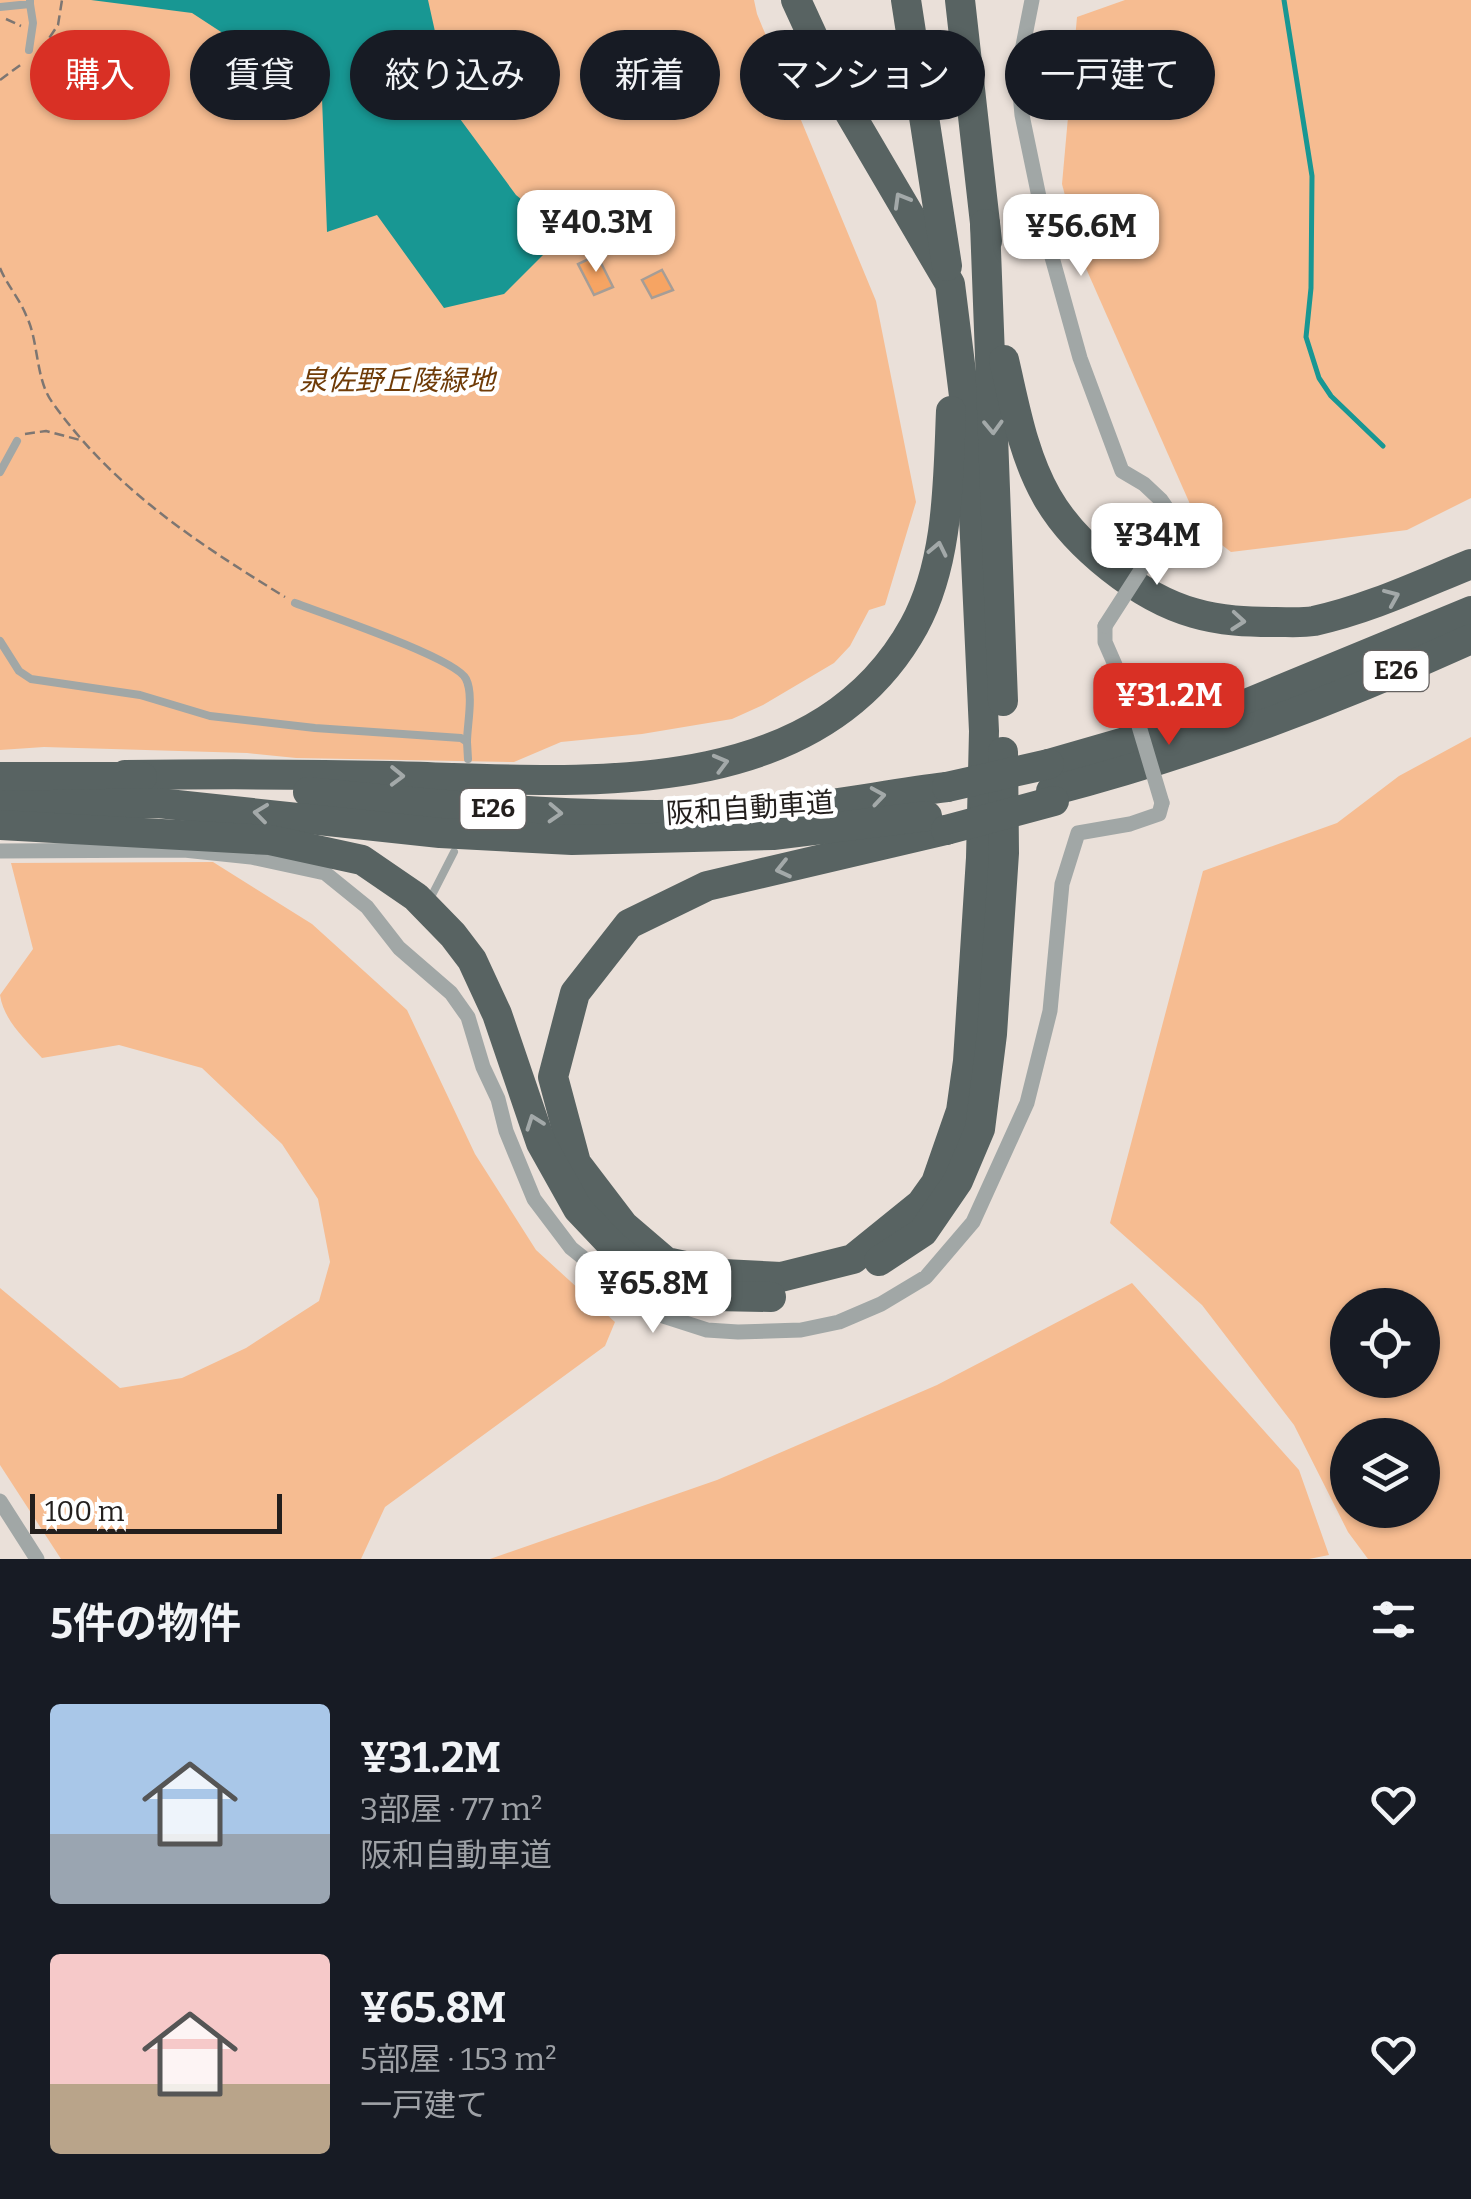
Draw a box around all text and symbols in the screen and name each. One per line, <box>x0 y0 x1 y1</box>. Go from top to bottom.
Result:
chip: 購入 <box>30 30 170 120</box>
chip: 賃貸 <box>190 30 330 120</box>
chip: 絞り込み <box>350 30 560 120</box>
chip: 新着 <box>580 30 720 120</box>
chip: マンション <box>740 30 985 120</box>
chip: 一戸建て <box>1005 30 1215 120</box>
pin: ¥40.3M <box>515 190 677 275</box>
one-way arrow <box>893 193 913 211</box>
pin: ¥56.6M <box>1000 194 1162 279</box>
text: ¥40.3M <box>539 203 653 241</box>
text: ¥56.6M <box>1025 207 1137 245</box>
park label: 泉佐野丘陵緑地 <box>299 364 498 397</box>
one-way arrow <box>982 419 1003 435</box>
pin: ¥34M <box>1098 503 1216 588</box>
text: ¥34M <box>1113 516 1201 554</box>
one-way arrow <box>927 541 948 558</box>
one-way arrow <box>1381 589 1399 609</box>
one-way arrow <box>1231 609 1247 631</box>
road number: E26 <box>1364 651 1428 691</box>
pin: ¥31.2M <box>1088 663 1250 748</box>
text: ¥31.2M <box>1115 676 1223 714</box>
one-way arrow <box>712 754 729 775</box>
one-way arrow <box>390 766 406 787</box>
street label: 阪和自動車道 <box>665 786 835 830</box>
one-way arrow <box>870 786 887 807</box>
road number: E26 <box>460 789 526 829</box>
one-way arrow <box>547 802 563 823</box>
one-way arrow <box>252 803 268 824</box>
one-way arrow <box>775 857 792 878</box>
one-way arrow <box>525 1114 546 1131</box>
pin: ¥65.8M <box>572 1251 734 1336</box>
text: ¥65.8M <box>597 1264 709 1302</box>
map controls <box>1330 1288 1440 1528</box>
button: locate <box>1330 1288 1440 1398</box>
button: layers <box>1330 1418 1440 1528</box>
scale bar <box>30 1489 282 1534</box>
text: 100 m <box>45 1495 125 1528</box>
icon: filters <box>1366 1592 1421 1647</box>
text: 5件の物件 <box>50 1599 241 1649</box>
text: ¥31.2M <box>360 1733 501 1783</box>
icon: home <box>130 1744 250 1864</box>
icon: heart <box>1366 1777 1421 1832</box>
text: 3部屋 · 77 m² <box>360 1790 542 1828</box>
text: 阪和自動車道 <box>360 1836 552 1874</box>
text: ¥65.8M <box>360 1983 506 2033</box>
icon: home <box>130 1994 250 2114</box>
icon: heart <box>1366 2027 1421 2082</box>
text: 5部屋 · 153 m² <box>360 2040 557 2078</box>
text: 一戸建て <box>360 2086 488 2124</box>

